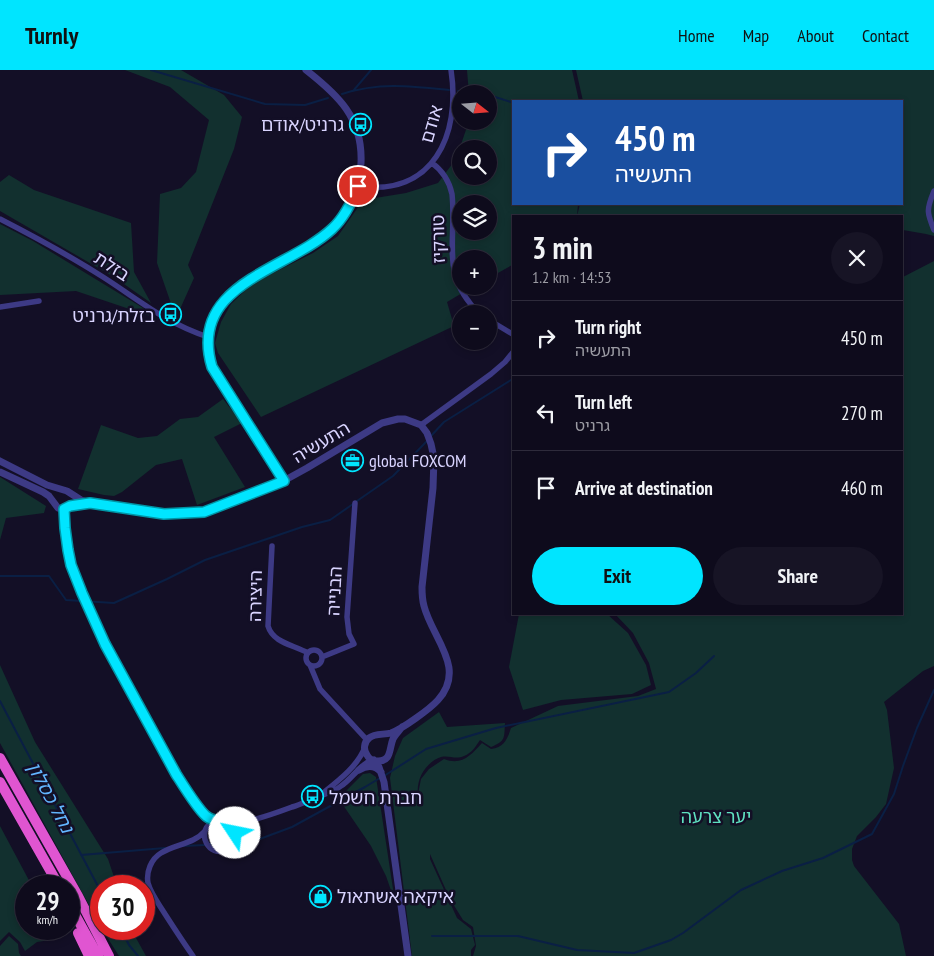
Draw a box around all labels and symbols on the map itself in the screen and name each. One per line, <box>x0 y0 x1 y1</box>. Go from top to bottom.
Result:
north arrow <box>452 85 498 130</box>
street label: אודם <box>415 102 447 146</box>
bus stop icon: גרניט/אודם <box>348 112 372 136</box>
place label: גרניט/אודם <box>261 113 344 136</box>
pin <box>337 165 379 207</box>
street label: טורקיז <box>426 215 450 263</box>
street label: בזלת <box>90 246 134 286</box>
bus stop icon: בזלת/גרניט <box>159 303 183 327</box>
place label: בזלת/גרניט <box>73 304 155 327</box>
street label: התעשיה <box>288 416 354 468</box>
office icon: global FOXCOM <box>341 448 365 472</box>
place label: global FOXCOM <box>369 449 467 472</box>
street label: הבנייה <box>321 566 347 616</box>
street label: היצירה <box>243 570 267 622</box>
water label: נחל כסלון <box>22 757 81 838</box>
bus stop icon: חברת חשמל <box>301 785 325 809</box>
place label: חברת חשמל <box>329 786 422 809</box>
park label: יער צרעה <box>681 805 751 828</box>
position arrow <box>208 806 260 858</box>
speed limit sign: 30 <box>90 875 155 940</box>
shop icon: איקאה אשתאול <box>309 884 333 908</box>
place label: איקאה אשתאול <box>337 885 454 908</box>

